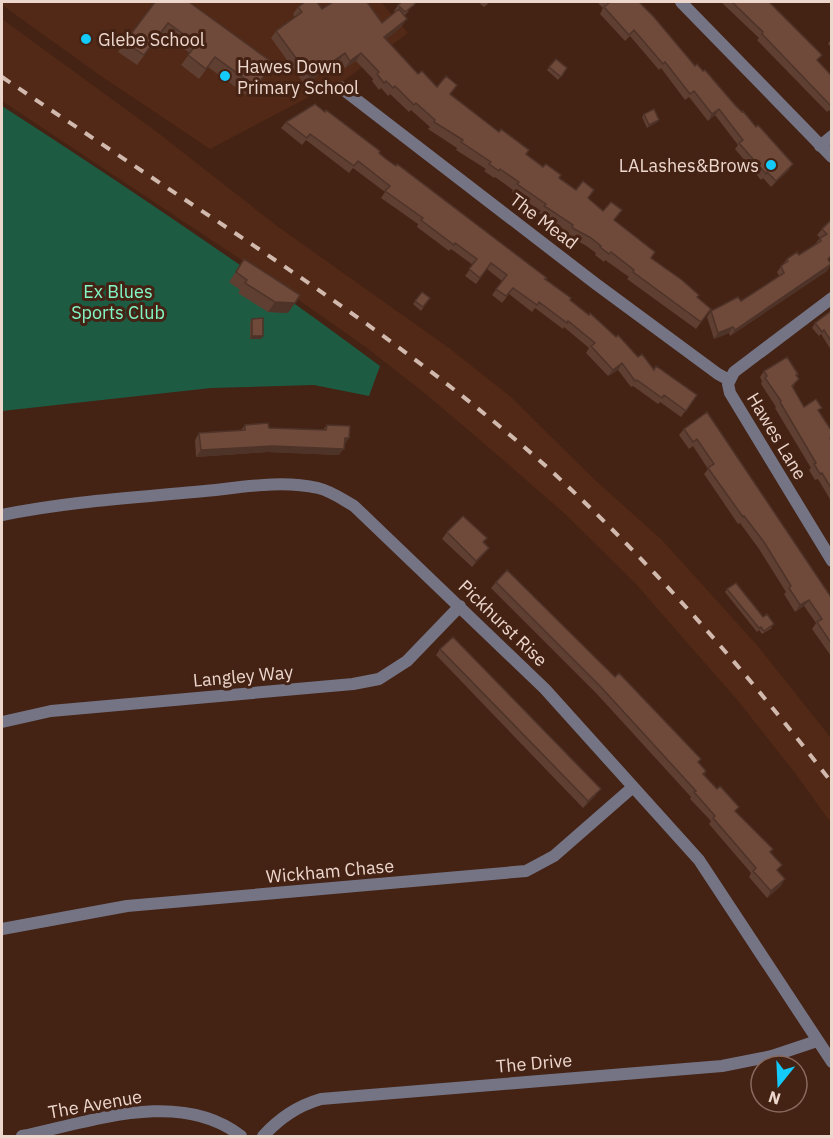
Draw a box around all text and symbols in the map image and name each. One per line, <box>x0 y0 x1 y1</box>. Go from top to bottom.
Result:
place label: Glebe School <box>98 28 205 51</box>
marker: Glebe School <box>79 32 93 46</box>
place label: Hawes Down Primary School <box>237 55 359 99</box>
marker: Hawes Down Primary School <box>218 69 232 83</box>
place label: LALashes&Brows <box>619 154 759 177</box>
marker: LALashes&Brows <box>764 158 778 172</box>
street label: The Mead <box>505 188 583 254</box>
park label: Ex Blues Sports Club <box>71 280 165 324</box>
street label: Hawes Lane <box>742 388 812 484</box>
street label: Pickhurst Rise <box>454 575 552 671</box>
street label: Langley Way <box>192 660 294 692</box>
street label: Wickham Chase <box>265 854 395 888</box>
street label: The Drive <box>495 1048 573 1078</box>
north arrow <box>749 1054 809 1114</box>
street label: The Avenue <box>46 1084 144 1124</box>
text: N <box>766 1087 783 1110</box>

